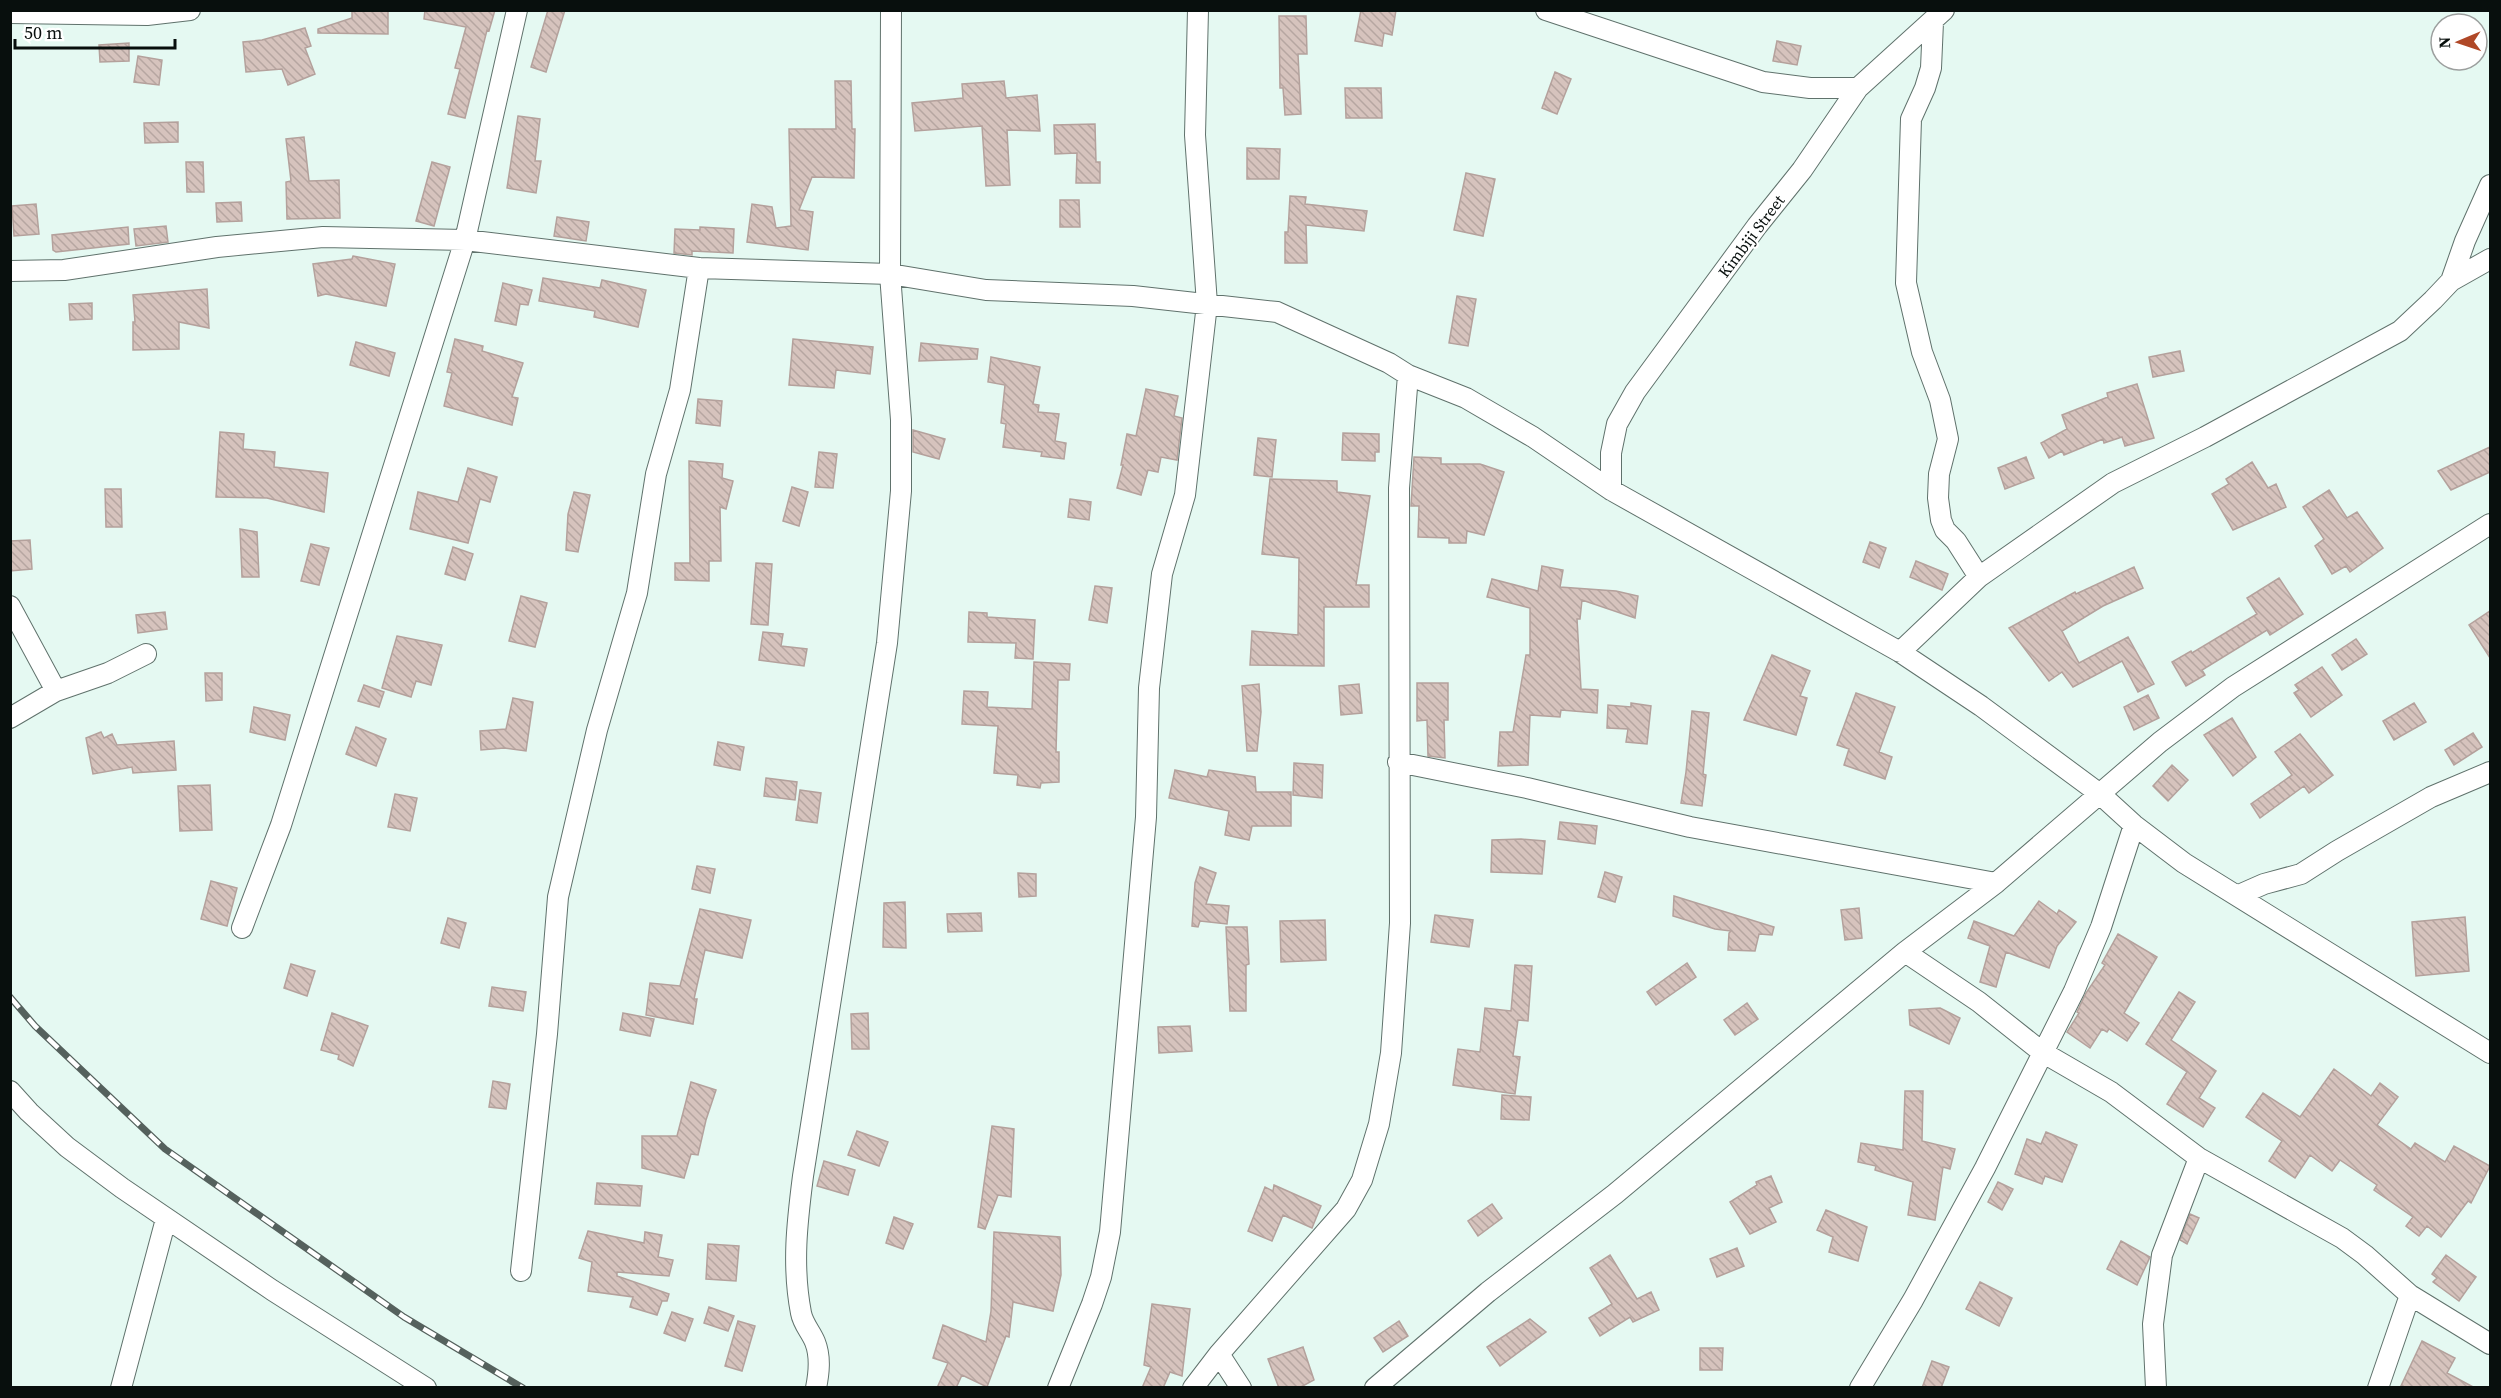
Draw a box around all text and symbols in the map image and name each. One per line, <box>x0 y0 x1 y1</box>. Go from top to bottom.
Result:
scale bar <box>15 12 176 50</box>
north arrow <box>2429 12 2489 72</box>
text: 50 m <box>24 20 62 45</box>
text: N <box>2433 36 2455 49</box>
street label: Kimbiji Street <box>1713 190 1790 282</box>

